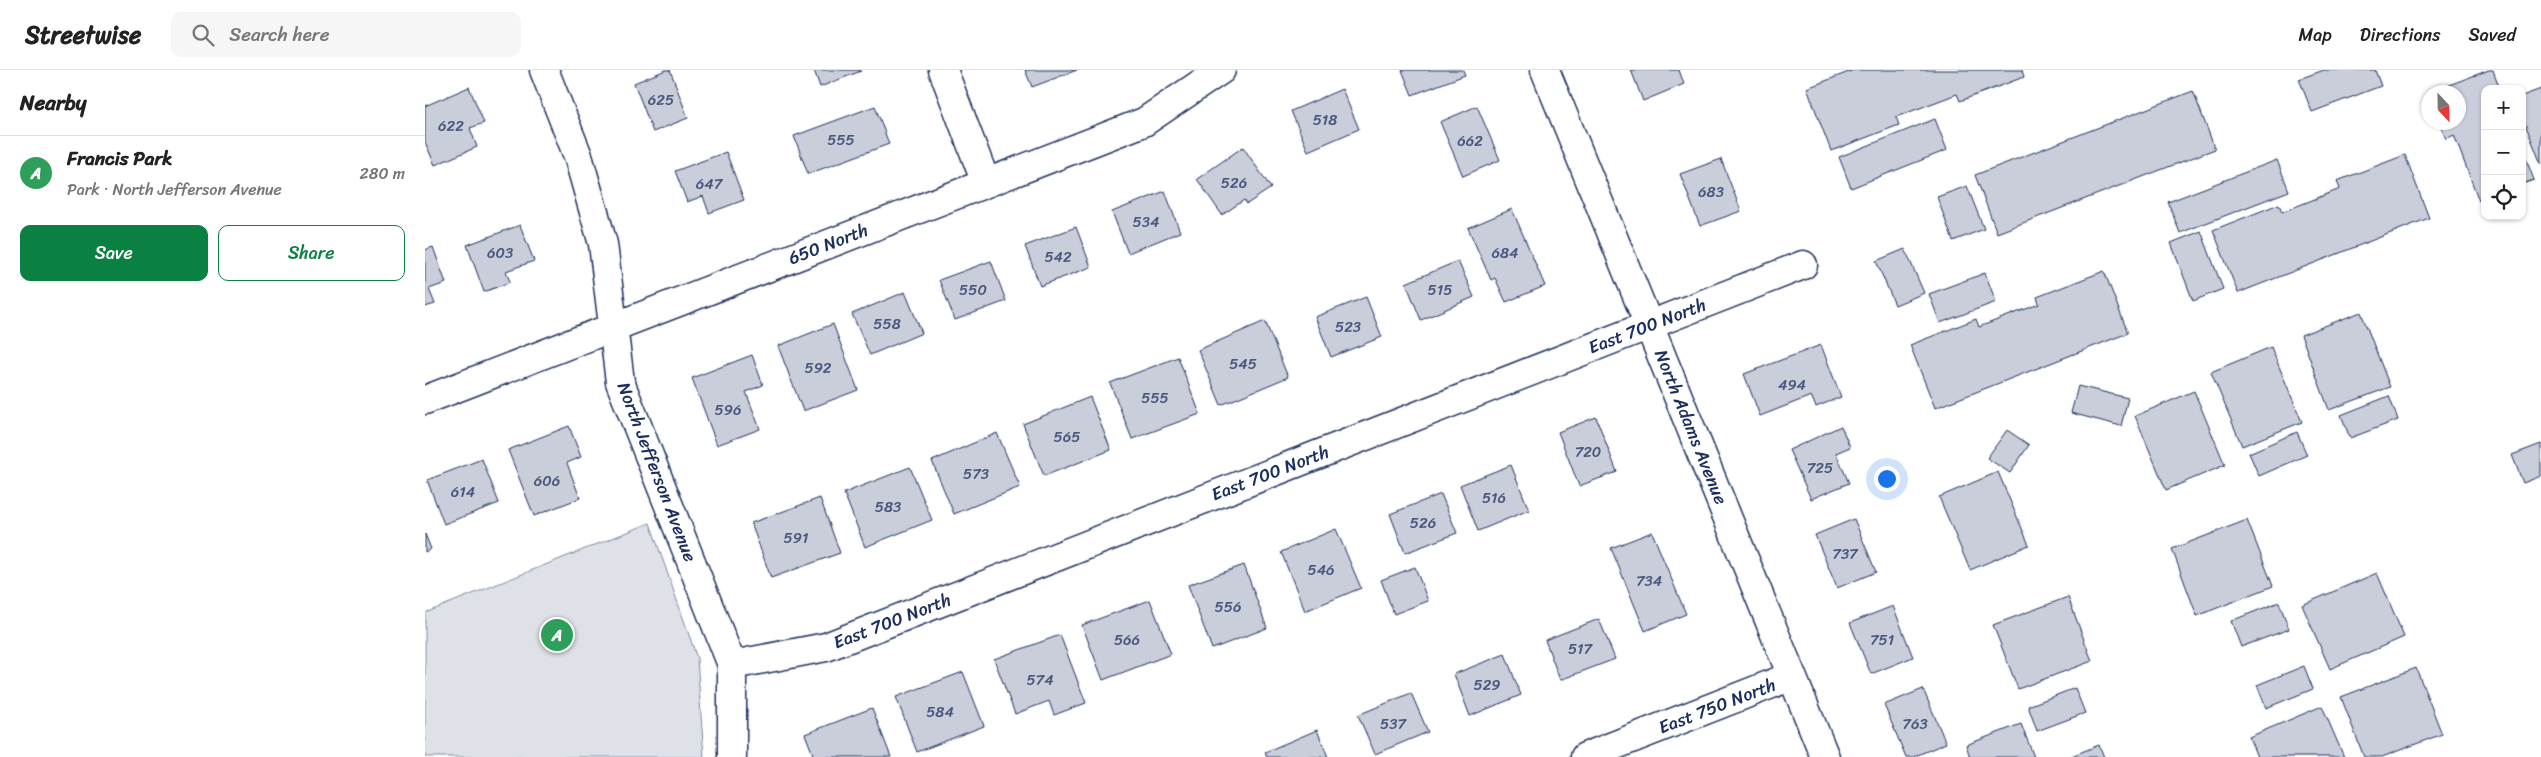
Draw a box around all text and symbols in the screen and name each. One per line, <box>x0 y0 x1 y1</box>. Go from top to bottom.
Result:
search box <box>171 12 521 57</box>
text: Streetwise <box>25 14 141 56</box>
text: Search here <box>229 18 329 51</box>
text: Map <box>2299 19 2332 51</box>
text: Directions <box>2360 19 2441 51</box>
text: Saved <box>2469 19 2516 51</box>
icon: search <box>189 21 217 49</box>
text: Nearby <box>20 84 86 122</box>
north arrow <box>2421 85 2466 130</box>
map controls <box>2481 85 2526 220</box>
button: + <box>2481 85 2526 130</box>
house number: 625 <box>648 87 674 113</box>
house number: 518 <box>1313 107 1337 133</box>
house number: 622 <box>438 113 464 139</box>
house number: 555 <box>827 127 855 153</box>
house number: 662 <box>1457 128 1483 154</box>
button: − <box>2481 130 2526 175</box>
text: Francis Park <box>67 142 172 175</box>
text: A <box>31 159 41 188</box>
text: 280 m <box>360 159 405 188</box>
house number: 526 <box>1221 170 1247 196</box>
house number: 647 <box>696 171 724 197</box>
text: Park · North Jefferson Avenue <box>67 175 282 204</box>
button: locate <box>2481 175 2526 220</box>
house number: 683 <box>1698 179 1724 205</box>
house number: 534 <box>1133 209 1159 235</box>
street label: 650 North <box>783 214 873 274</box>
button: Save <box>20 225 208 281</box>
button: Share <box>218 225 405 281</box>
house number: 603 <box>487 240 513 266</box>
house number: 684 <box>1492 240 1518 266</box>
house number: 542 <box>1044 244 1072 270</box>
house number: 550 <box>959 277 987 303</box>
house number: 515 <box>1428 277 1452 303</box>
street label: East 700 North <box>1583 289 1711 363</box>
house number: 558 <box>873 311 901 337</box>
house number: 523 <box>1335 314 1361 340</box>
street label: North Adams Avenue <box>1645 344 1737 510</box>
house number: 545 <box>1229 351 1257 377</box>
house number: 592 <box>804 355 832 381</box>
house number: 494 <box>1778 372 1806 398</box>
street label: North Jefferson Avenue <box>608 377 706 567</box>
house number: 555 <box>1141 385 1169 411</box>
house number: 596 <box>715 397 741 423</box>
house number: 565 <box>1054 424 1080 450</box>
street label: East 700 North <box>1206 436 1334 510</box>
house number: 720 <box>1575 439 1601 465</box>
house number: 725 <box>1807 455 1833 481</box>
house number: 573 <box>963 461 989 487</box>
your location <box>1874 466 1900 492</box>
house number: 606 <box>534 468 560 494</box>
house number: 614 <box>451 479 475 505</box>
house number: 516 <box>1482 485 1506 511</box>
house number: 583 <box>875 494 901 520</box>
house number: 526 <box>1410 510 1436 536</box>
house number: 591 <box>784 525 808 551</box>
house number: 737 <box>1832 541 1859 567</box>
house number: 546 <box>1307 557 1335 583</box>
house number: 734 <box>1636 568 1662 594</box>
street label: East 700 North <box>828 584 956 658</box>
house number: 556 <box>1215 594 1241 620</box>
pin: A <box>541 616 573 654</box>
house number: 566 <box>1114 627 1140 653</box>
house number: 751 <box>1870 627 1894 653</box>
house number: 517 <box>1568 636 1594 662</box>
house number: 574 <box>1026 667 1054 693</box>
street label: East 750 North <box>1654 669 1780 743</box>
house number: 529 <box>1473 672 1501 698</box>
house number: 584 <box>926 699 954 725</box>
house number: 537 <box>1380 711 1407 737</box>
house number: 763 <box>1902 711 1928 737</box>

